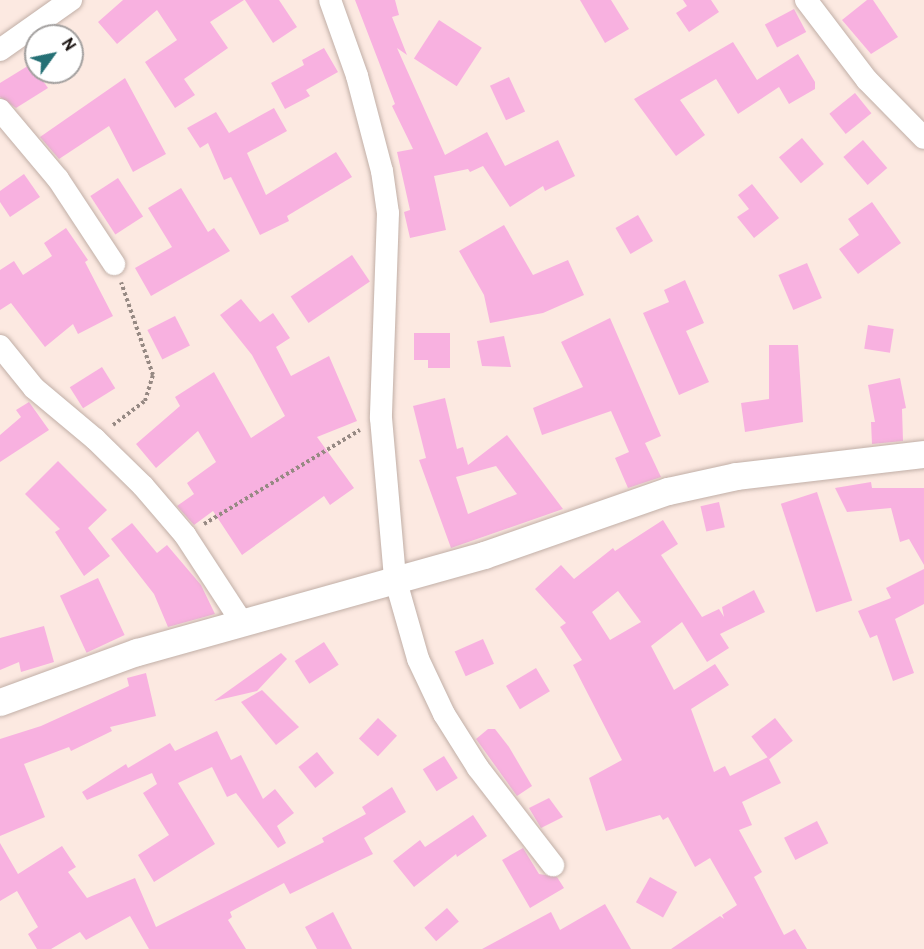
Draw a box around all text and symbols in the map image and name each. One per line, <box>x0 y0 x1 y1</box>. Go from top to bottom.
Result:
north arrow <box>24 24 84 84</box>
text: N <box>56 35 79 56</box>

